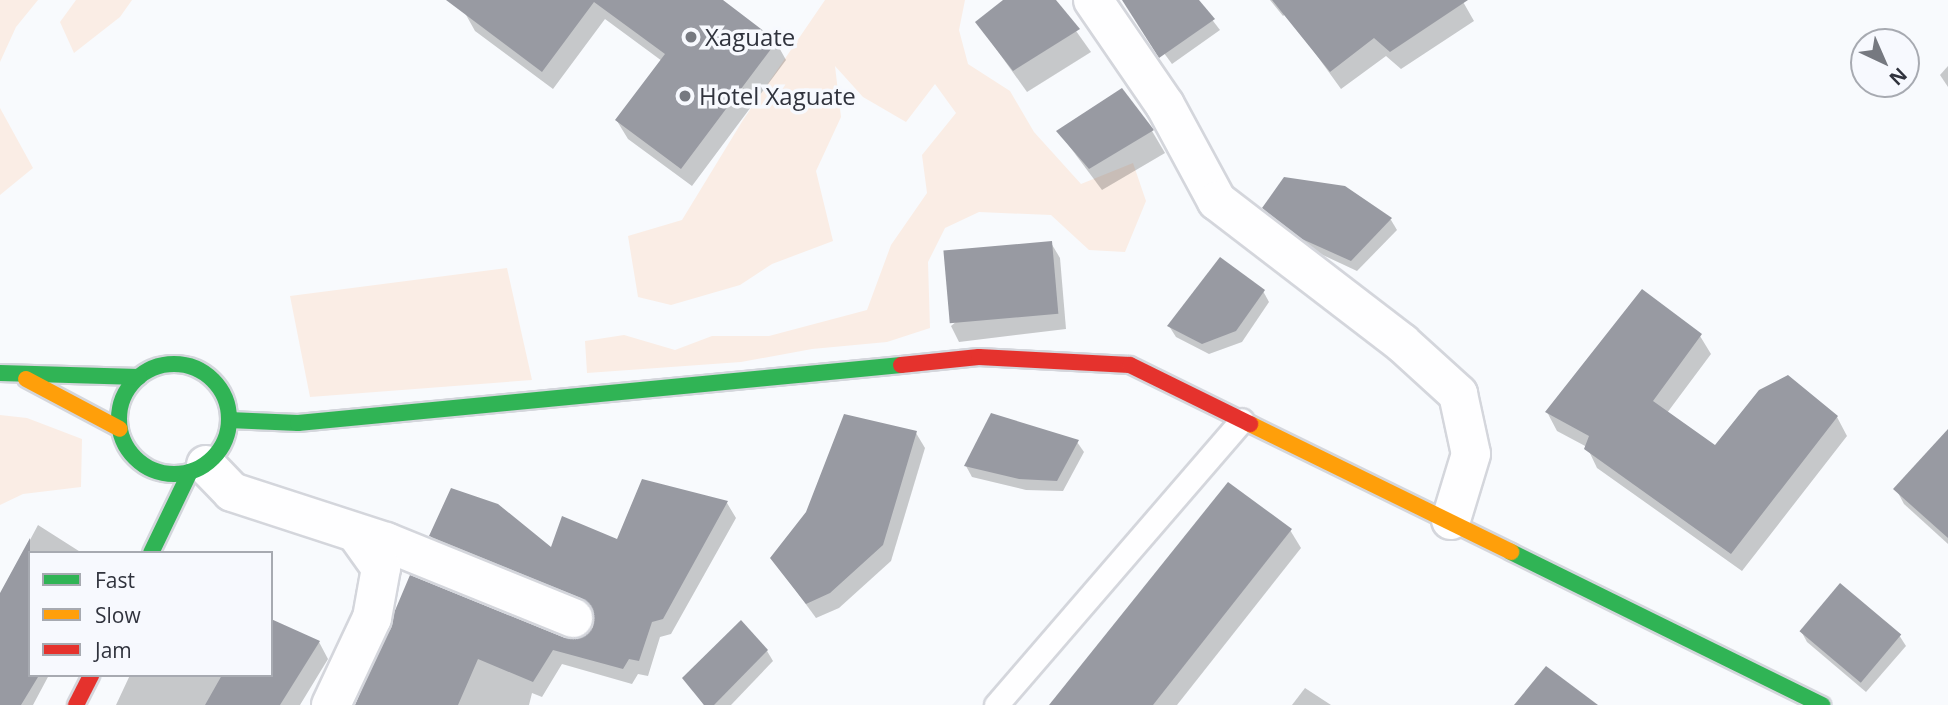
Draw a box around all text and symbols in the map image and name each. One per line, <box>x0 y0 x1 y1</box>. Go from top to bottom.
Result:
place label: Xaguate <box>705 23 795 51</box>
north arrow <box>1850 28 1920 98</box>
marker: Xaguate <box>683 29 699 45</box>
text: N <box>1884 62 1913 91</box>
place label: Hotel Xaguate <box>699 82 856 110</box>
marker: Hotel Xaguate <box>677 88 693 104</box>
legend <box>28 551 273 677</box>
text: Fast <box>95 566 135 594</box>
text: Slow <box>95 601 141 629</box>
text: Jam <box>95 636 132 664</box>

